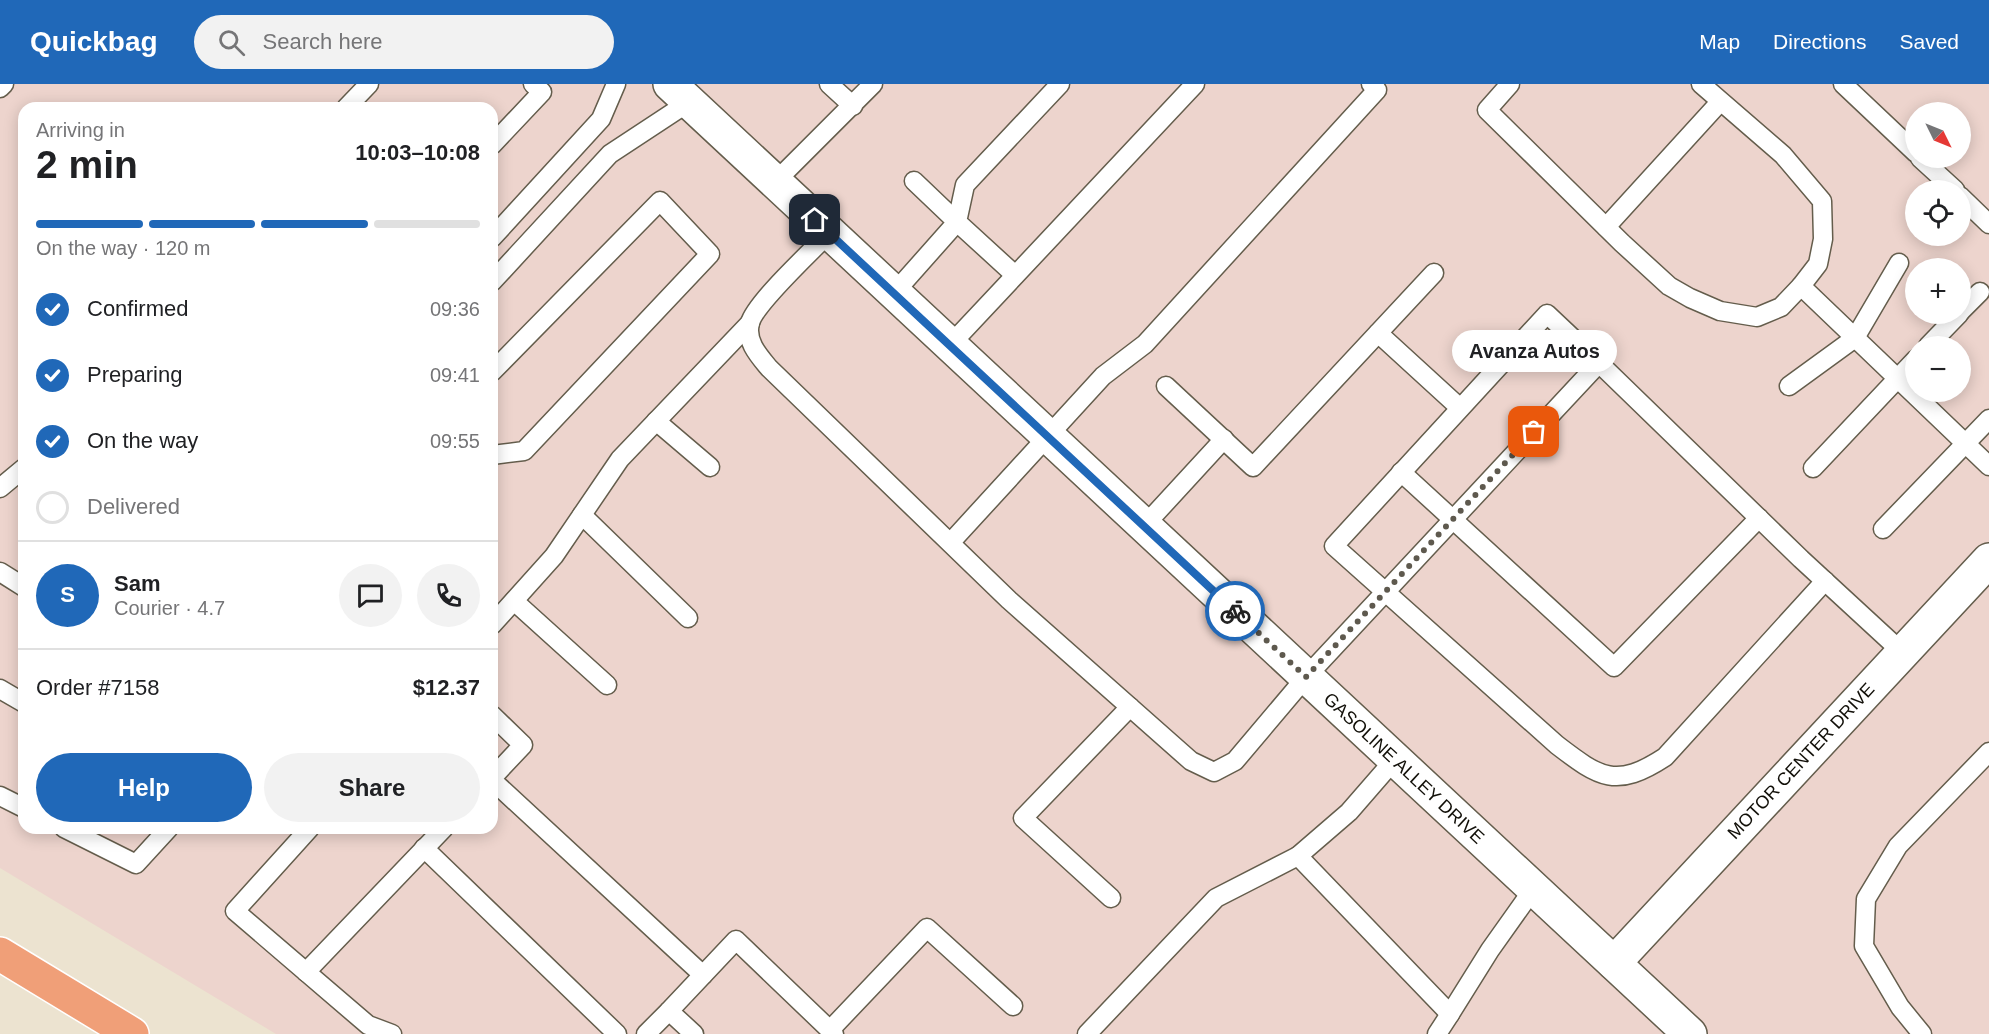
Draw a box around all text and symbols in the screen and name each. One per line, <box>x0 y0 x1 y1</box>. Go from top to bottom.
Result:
search box <box>194 15 614 69</box>
text: Quickbag <box>30 26 158 57</box>
icon: search <box>215 26 248 59</box>
text: Search here <box>263 29 382 54</box>
text: Map <box>1699 30 1740 53</box>
text: Directions <box>1773 30 1866 53</box>
text: Saved <box>1899 30 1959 53</box>
north arrow <box>1905 102 1971 168</box>
map controls <box>1905 102 1971 402</box>
text: Arriving in <box>36 119 125 141</box>
text: 10:03–10:08 <box>355 140 480 165</box>
text: 2 min <box>36 143 138 186</box>
button: locate <box>1905 180 1971 246</box>
pin <box>789 194 840 245</box>
icon: home <box>798 203 831 236</box>
text: On the way · 120 m <box>36 237 211 259</box>
button: + <box>1905 258 1971 324</box>
icon: check <box>36 293 69 326</box>
text: Confirmed <box>87 296 188 321</box>
text: 09:36 <box>430 298 480 320</box>
callout: Avanza Autos <box>1452 330 1616 372</box>
button: − <box>1905 336 1971 402</box>
text: Avanza Autos <box>1469 340 1600 362</box>
icon: check <box>36 359 69 392</box>
text: Preparing <box>87 362 182 387</box>
text: 09:41 <box>430 364 480 386</box>
pin <box>1508 406 1559 457</box>
icon: bag <box>1517 415 1550 448</box>
icon: check <box>36 425 69 458</box>
text: On the way <box>87 428 198 453</box>
text: 09:55 <box>430 430 480 452</box>
text: Delivered <box>87 494 180 519</box>
button: chat <box>339 564 402 627</box>
button: phone <box>417 564 480 627</box>
text: Sam <box>114 571 160 596</box>
courier <box>1205 581 1265 641</box>
text: S <box>60 582 75 607</box>
icon: bike <box>1219 595 1252 628</box>
text: Courier · 4.7 <box>114 597 225 619</box>
text: Order #7158 <box>36 675 160 700</box>
text: $12.37 <box>413 675 480 700</box>
street label: MOTOR CENTER DRIVE <box>1724 679 1878 843</box>
street label: GASOLINE ALLEY DRIVE <box>1320 688 1488 848</box>
button: Help <box>36 753 252 822</box>
button: Share <box>264 753 480 822</box>

